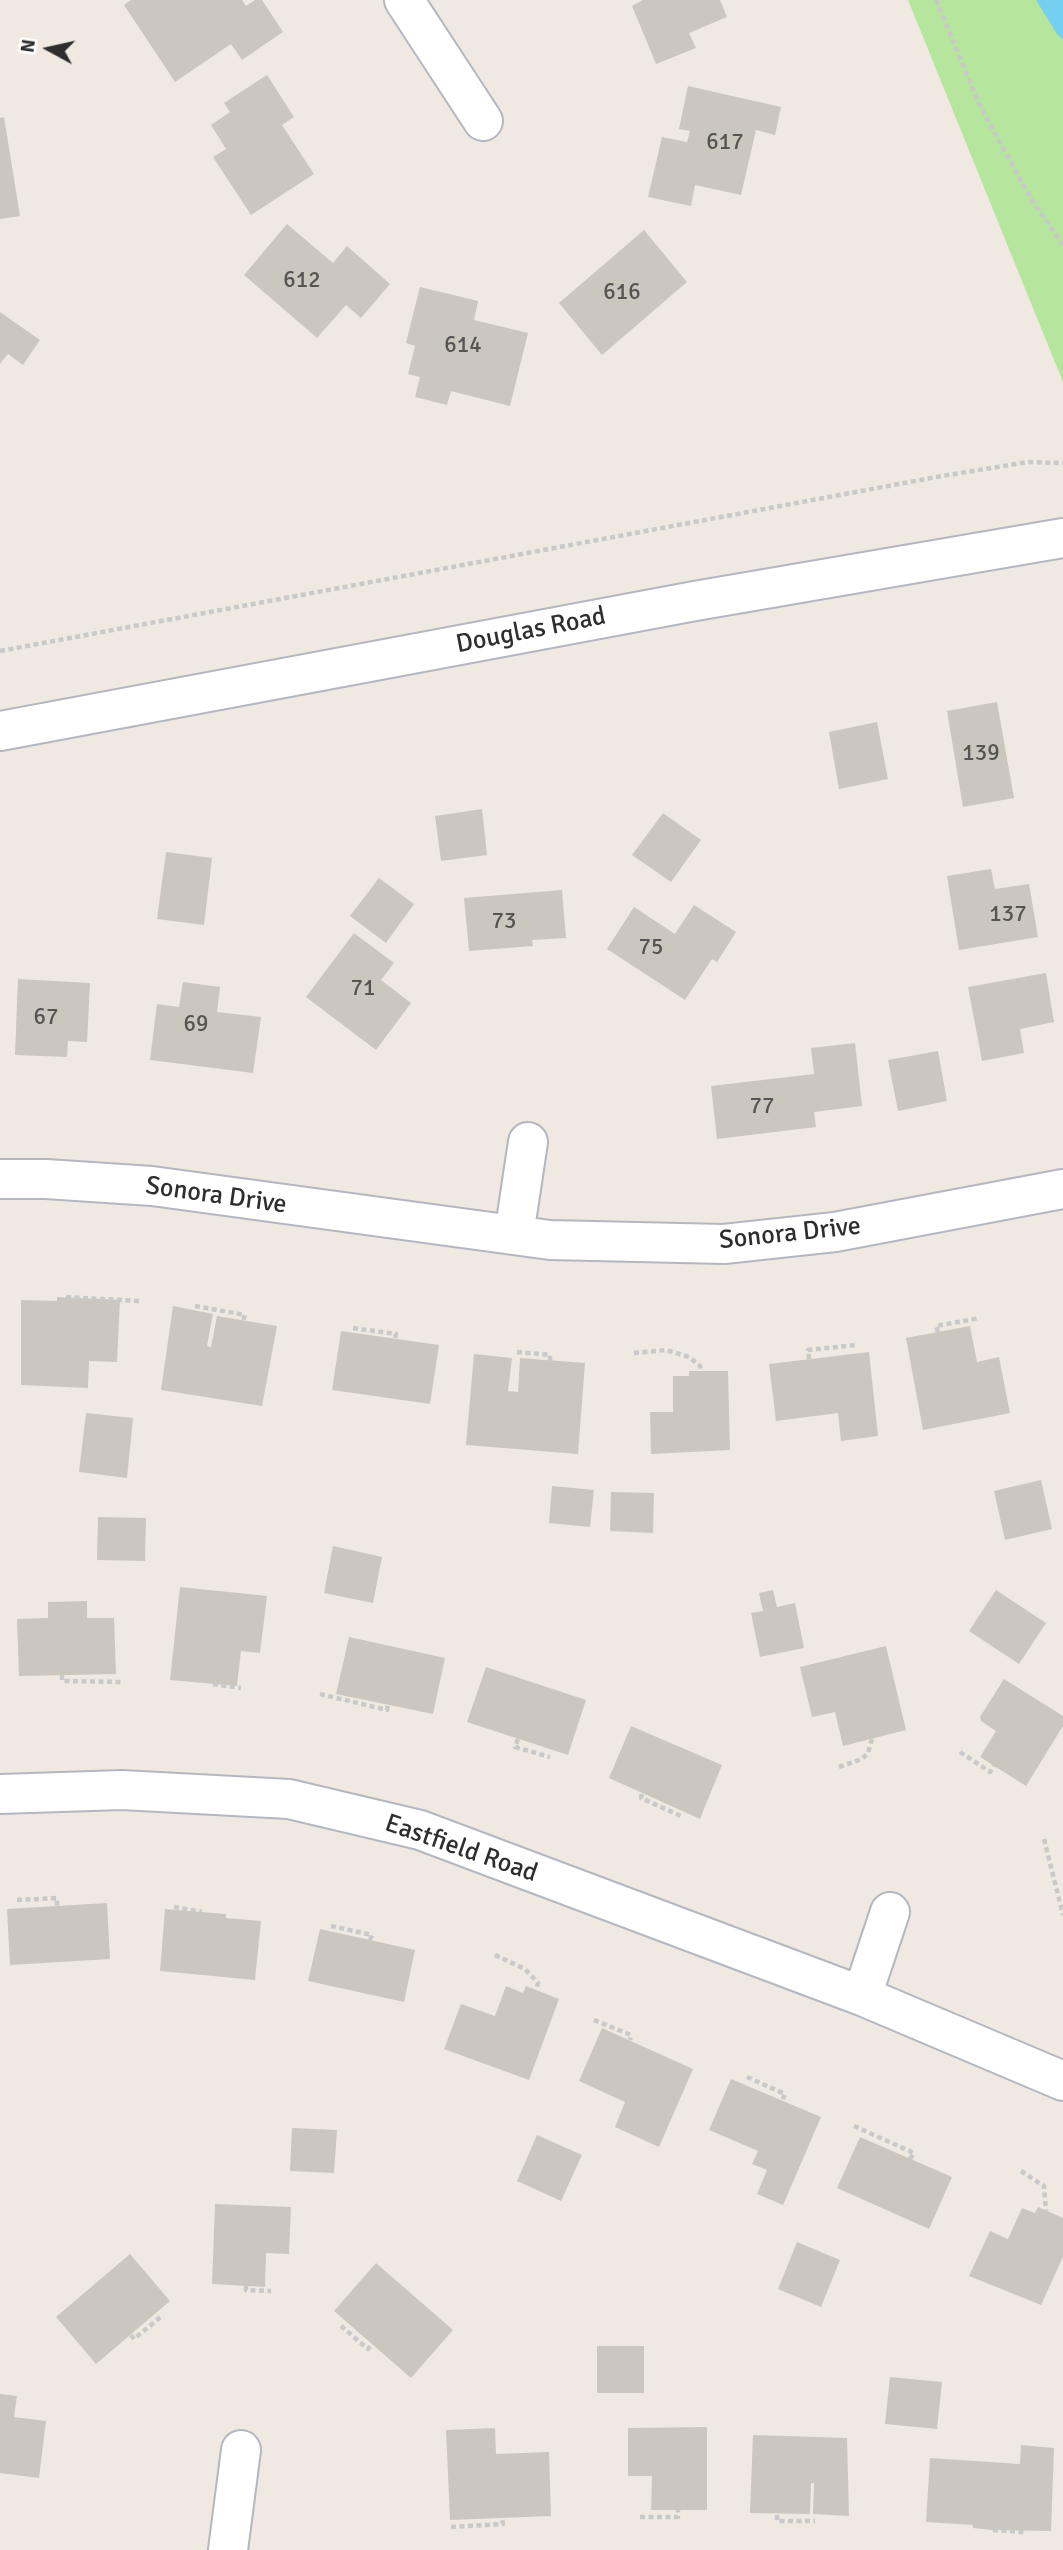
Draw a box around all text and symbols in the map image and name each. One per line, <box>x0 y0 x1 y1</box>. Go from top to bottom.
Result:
north arrow <box>14 14 84 84</box>
text: N <box>15 38 41 54</box>
house number: 617 <box>706 129 744 157</box>
house number: 612 <box>283 267 321 295</box>
house number: 616 <box>603 279 641 307</box>
house number: 614 <box>444 332 482 360</box>
street label: Douglas Road <box>453 601 609 661</box>
house number: 139 <box>962 740 1000 768</box>
house number: 137 <box>989 901 1027 929</box>
house number: 73 <box>492 908 516 936</box>
house number: 75 <box>639 934 663 962</box>
house number: 71 <box>351 975 375 1003</box>
house number: 67 <box>34 1004 58 1032</box>
house number: 69 <box>184 1011 208 1039</box>
house number: 77 <box>750 1093 774 1121</box>
street label: Sonora Drive <box>143 1171 289 1221</box>
street label: Sonora Drive <box>718 1211 862 1257</box>
street label: Eastfield Road <box>381 1808 541 1890</box>

